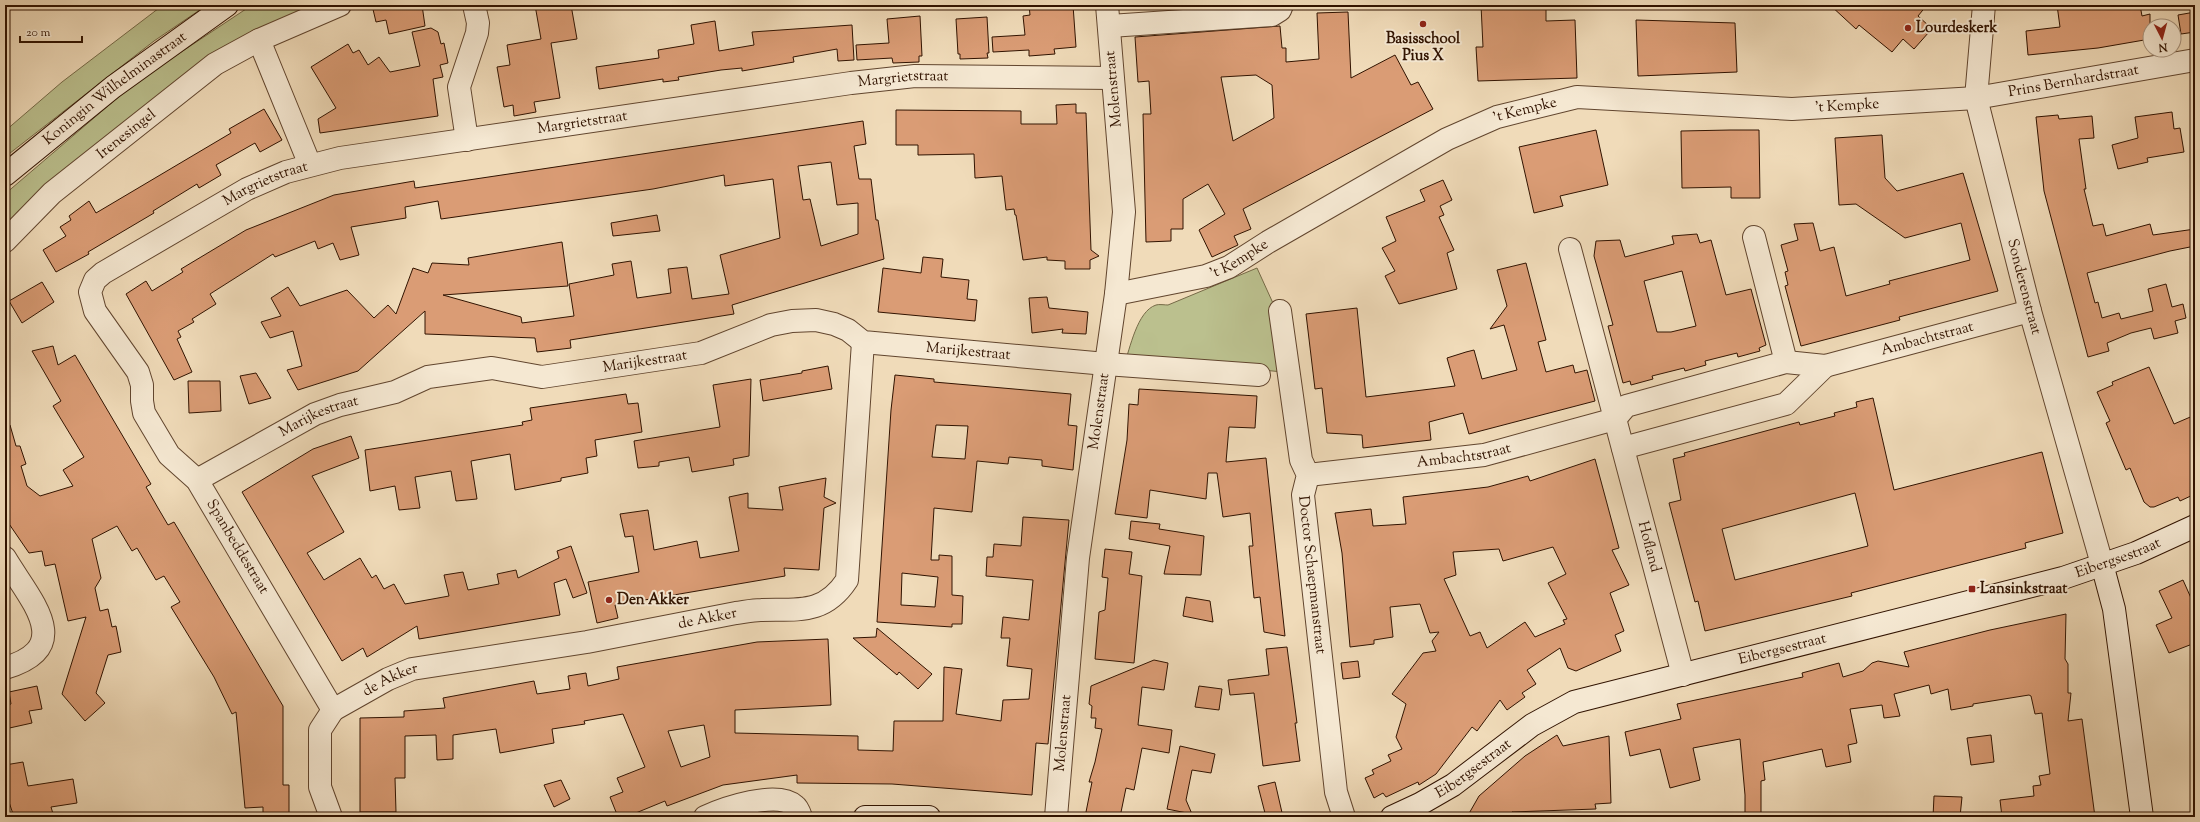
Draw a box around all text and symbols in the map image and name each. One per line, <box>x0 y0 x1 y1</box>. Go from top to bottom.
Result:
scale bar <box>20 18 82 44</box>
place label: Lourdeskerk <box>1916 18 1998 39</box>
north arrow <box>2142 18 2182 58</box>
marker: Basisschool Pius X <box>1418 19 1428 29</box>
marker: Lourdeskerk <box>1903 23 1913 33</box>
text: 20 m <box>26 24 51 42</box>
street label: Koningin Wilhelminastraat <box>39 27 191 150</box>
place label: Basisschool Pius X <box>1386 29 1461 67</box>
text: N <box>2158 38 2169 55</box>
street label: Molenstraat <box>1100 50 1128 128</box>
street label: Prins Bernhardstraat <box>2006 59 2140 103</box>
street label: Margrietstraat <box>857 65 949 93</box>
street label: 't Kempke <box>1490 92 1559 128</box>
street label: 't Kempke <box>1814 93 1880 118</box>
street label: Irenesingel <box>92 104 161 164</box>
street label: Margrietstraat <box>536 105 629 139</box>
street label: Margrietstraat <box>219 156 310 211</box>
street label: 't Kempke <box>1207 234 1272 284</box>
street label: Sonderenstraat <box>2002 236 2047 337</box>
street label: Ambachtstraat <box>1878 316 1976 361</box>
street label: Marijkestraat <box>925 337 1011 366</box>
street label: Marijkestraat <box>601 345 688 378</box>
street label: Molenstraat <box>1083 372 1115 451</box>
street label: Marijkestraat <box>275 390 361 443</box>
street label: Ambachtstraat <box>1415 438 1513 473</box>
street label: Doctor Schaepmanstraat <box>1293 495 1331 655</box>
street label: Spanbeddestraat <box>200 496 274 598</box>
street label: Hofland <box>1632 519 1666 575</box>
street label: Eibergsestraat <box>2072 533 2164 584</box>
place label: Lansinkstraat <box>1980 579 2068 600</box>
marker: Lansinkstraat <box>1967 584 1977 594</box>
place label: Den Akker <box>617 590 689 611</box>
marker: Den Akker <box>604 595 614 605</box>
street label: de Akker <box>676 602 739 635</box>
street label: Eibergsestraat <box>1736 628 1828 670</box>
street label: de Akker <box>359 658 419 702</box>
street label: Molenstraat <box>1049 694 1077 773</box>
street label: Eibergsestraat <box>1431 734 1516 804</box>

